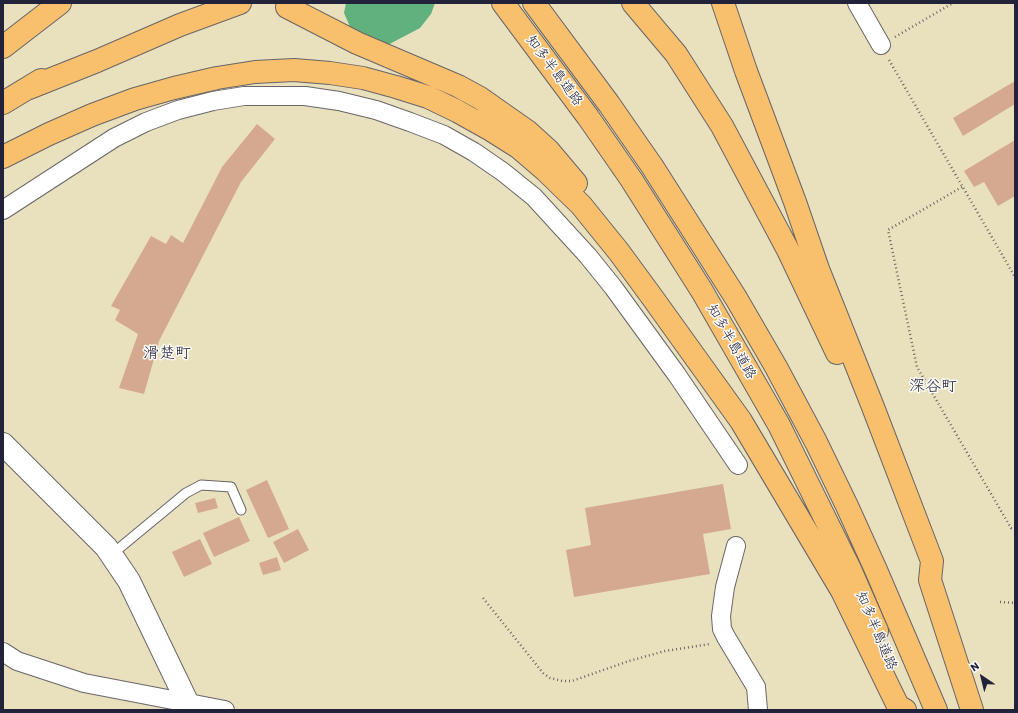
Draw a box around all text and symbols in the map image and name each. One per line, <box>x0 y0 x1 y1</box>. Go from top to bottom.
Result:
street label: 知多半島道路 <box>522 32 586 110</box>
street label: 知多半島道路 <box>703 301 759 383</box>
district label: 滑楚町 <box>143 344 191 364</box>
district label: 深谷町 <box>909 377 957 397</box>
street label: 知多半島道路 <box>852 589 900 673</box>
north arrow <box>962 657 1002 697</box>
text: N <box>968 659 982 674</box>

